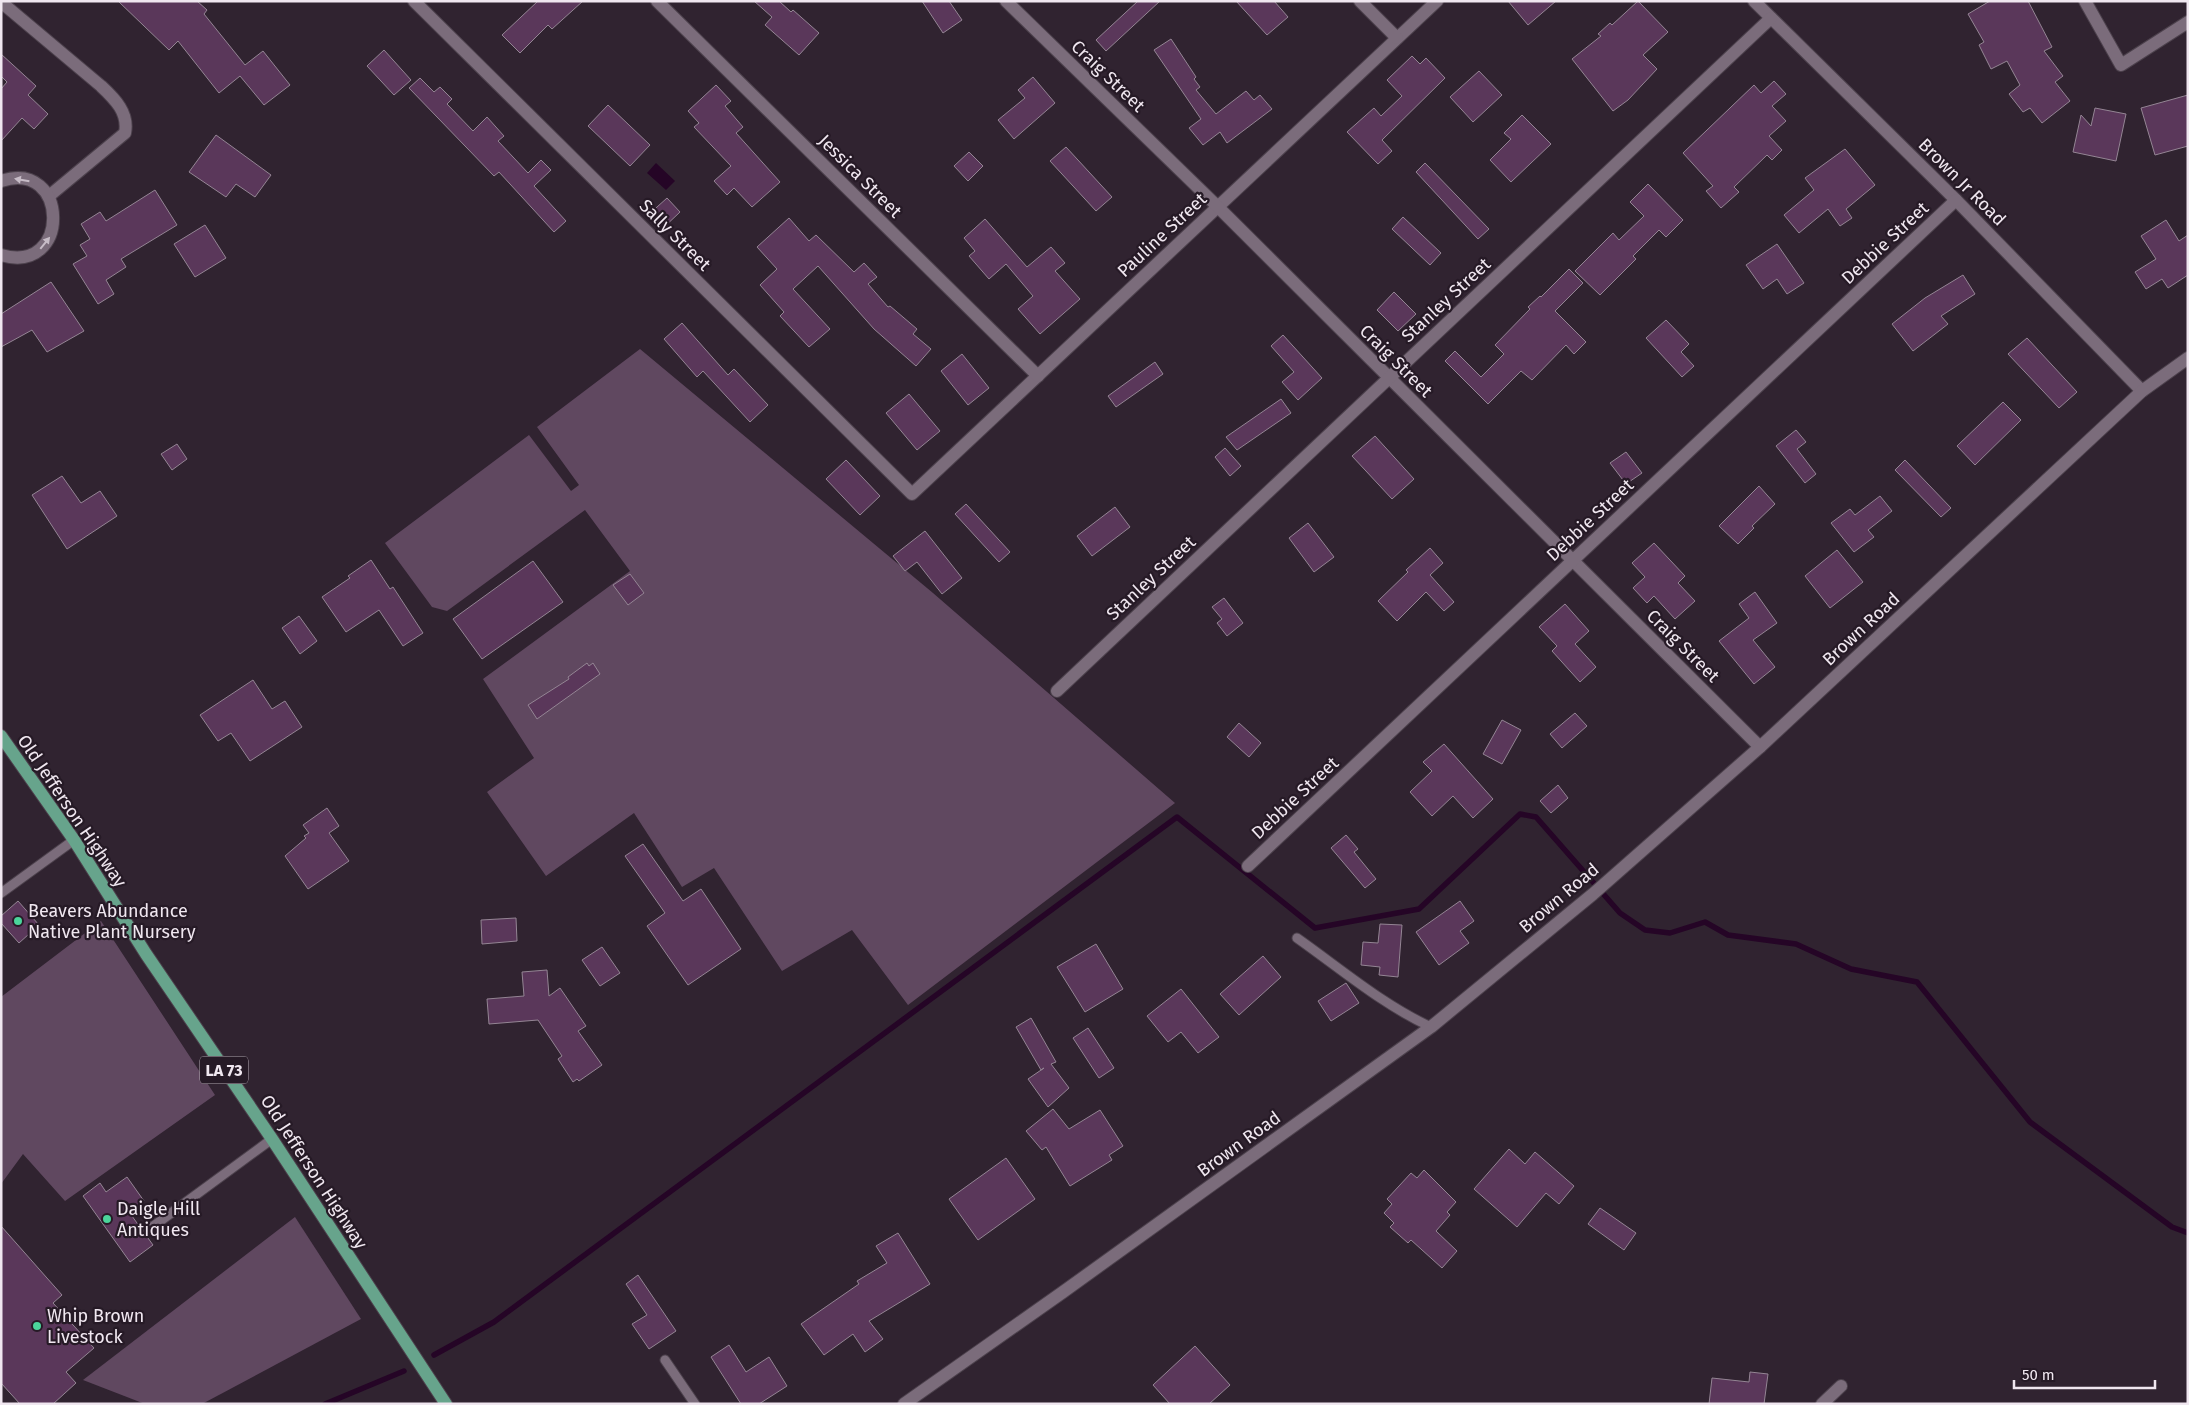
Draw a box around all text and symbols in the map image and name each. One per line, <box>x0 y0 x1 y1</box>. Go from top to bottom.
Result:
street label: Craig Street <box>1067 35 1150 117</box>
street label: Jessica Street <box>814 130 907 223</box>
street label: Brown Jr Road <box>1914 134 2010 230</box>
one-way arrow <box>13 175 29 183</box>
street label: Pauline Street <box>1113 188 1212 282</box>
street label: Sally Street <box>635 195 716 276</box>
street label: Debbie Street <box>1837 197 1934 289</box>
one-way arrow <box>39 236 50 249</box>
street label: Stanley Street <box>1397 253 1496 347</box>
street label: Craig Street <box>1355 320 1437 402</box>
street label: Debbie Street <box>1542 474 1639 566</box>
street label: Stanley Street <box>1102 531 1201 625</box>
street label: Brown Road <box>1818 588 1904 670</box>
street label: Craig Street <box>1642 605 1724 687</box>
street label: Old Jefferson Highway <box>13 730 131 892</box>
street label: Debbie Street <box>1247 752 1344 844</box>
street label: Brown Road <box>1515 858 1603 938</box>
place label: Beavers Abundance Native Plant Nursery <box>28 900 196 943</box>
marker: Beavers Abundance Native Plant Nursery <box>12 915 24 927</box>
road number: LA 73 <box>200 1056 248 1084</box>
street label: Old Jefferson Highway <box>256 1091 372 1253</box>
street label: Brown Road <box>1193 1106 1285 1182</box>
place label: Daigle Hill Antiques <box>117 1198 200 1241</box>
marker: Daigle Hill Antiques <box>101 1213 113 1225</box>
place label: Whip Brown Livestock <box>47 1305 144 1348</box>
marker: Whip Brown Livestock <box>31 1320 43 1332</box>
scale bar <box>2014 1358 2155 1390</box>
text: 50 m <box>2022 1366 2055 1384</box>

